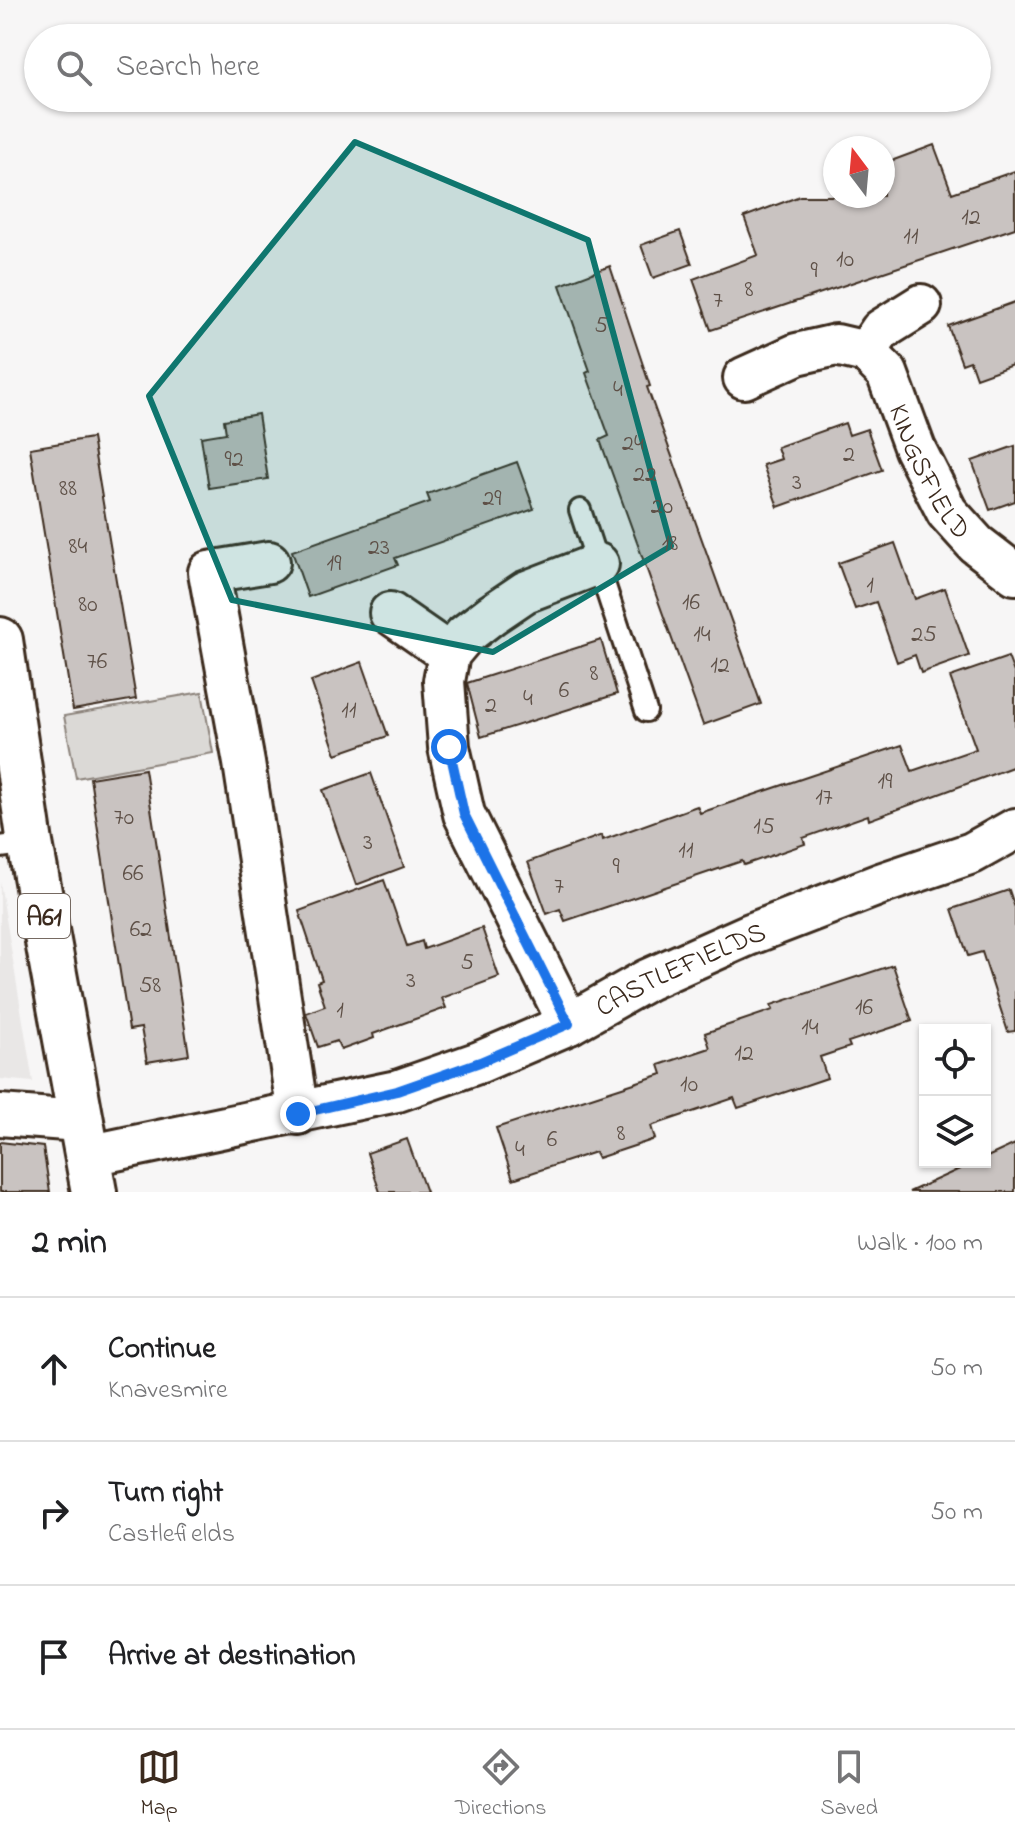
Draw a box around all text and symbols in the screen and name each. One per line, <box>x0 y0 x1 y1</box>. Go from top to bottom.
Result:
search box <box>24 24 991 112</box>
icon: search <box>52 46 96 90</box>
text: Search here <box>116 46 260 90</box>
north arrow <box>823 136 895 208</box>
house number: 12 <box>961 201 981 236</box>
house number: 11 <box>903 220 919 255</box>
house number: 10 <box>836 243 854 278</box>
house number: 9 <box>810 254 818 289</box>
house number: 8 <box>745 273 754 308</box>
house number: 7 <box>713 284 723 319</box>
house number: 5 <box>594 309 608 344</box>
house number: 4 <box>613 373 623 408</box>
street label: KINGSFIELD <box>876 399 979 550</box>
house number: 24 <box>622 427 644 462</box>
house number: 2 <box>843 438 855 473</box>
house number: 92 <box>224 443 244 478</box>
house number: 22 <box>633 458 657 493</box>
house number: 3 <box>792 466 802 501</box>
house number: 88 <box>59 472 77 507</box>
house number: 29 <box>482 482 502 517</box>
house number: 20 <box>651 490 673 525</box>
house number: 18 <box>662 527 678 562</box>
house number: 84 <box>69 530 88 565</box>
house number: 23 <box>368 531 390 566</box>
house number: 19 <box>327 547 342 582</box>
house number: 1 <box>866 569 874 604</box>
house number: 16 <box>682 586 701 621</box>
house number: 80 <box>78 588 98 623</box>
house number: 14 <box>693 618 711 653</box>
house number: 25 <box>911 618 937 653</box>
house number: 76 <box>87 645 108 680</box>
house number: 12 <box>710 649 730 684</box>
house number: 8 <box>590 657 599 692</box>
house number: 6 <box>559 674 570 709</box>
house number: 4 <box>523 682 533 717</box>
house number: 2 <box>485 689 497 724</box>
house number: 11 <box>341 694 357 729</box>
route start <box>431 729 467 765</box>
house number: 19 <box>878 765 893 800</box>
house number: 17 <box>815 781 833 816</box>
house number: 70 <box>114 801 134 836</box>
house number: 15 <box>753 810 775 845</box>
house number: 3 <box>363 826 373 861</box>
house number: 11 <box>678 834 694 869</box>
house number: 9 <box>612 850 620 885</box>
house number: 66 <box>122 857 144 892</box>
house number: 7 <box>554 870 564 905</box>
road number: A61 <box>18 894 70 938</box>
house number: 62 <box>130 913 152 948</box>
street label: CASTLEFIELDS <box>589 913 772 1029</box>
house number: 5 <box>460 946 474 981</box>
house number: 3 <box>406 964 416 999</box>
house number: 58 <box>139 969 161 1004</box>
house number: 16 <box>855 991 874 1026</box>
house number: 1 <box>336 994 344 1029</box>
house number: 14 <box>801 1011 819 1046</box>
map controls <box>919 1024 991 1168</box>
button: locate <box>919 1024 991 1096</box>
house number: 12 <box>734 1037 754 1072</box>
house number: 10 <box>680 1068 698 1103</box>
route end <box>280 1096 316 1132</box>
button: layers <box>919 1096 991 1168</box>
house number: 8 <box>617 1117 626 1152</box>
house number: 6 <box>547 1123 558 1158</box>
house number: 4 <box>515 1133 525 1168</box>
text: 2 min <box>32 1219 107 1269</box>
text: Walk · 100 m <box>857 1225 983 1263</box>
text: Continue <box>108 1328 216 1372</box>
icon: ahead <box>32 1347 76 1391</box>
text: 50 m <box>930 1350 983 1388</box>
text: Knavesmire <box>108 1372 228 1410</box>
text: Turn right <box>108 1472 223 1516</box>
icon: right <box>32 1491 76 1535</box>
text: 50 m <box>930 1494 983 1532</box>
text: Castlefields <box>108 1516 235 1554</box>
icon: arrive <box>32 1635 76 1679</box>
text: Arrive at destination <box>108 1635 356 1679</box>
tab: Map <box>137 1745 181 1825</box>
tab: Directions <box>455 1745 546 1825</box>
tab: Saved <box>821 1745 878 1825</box>

